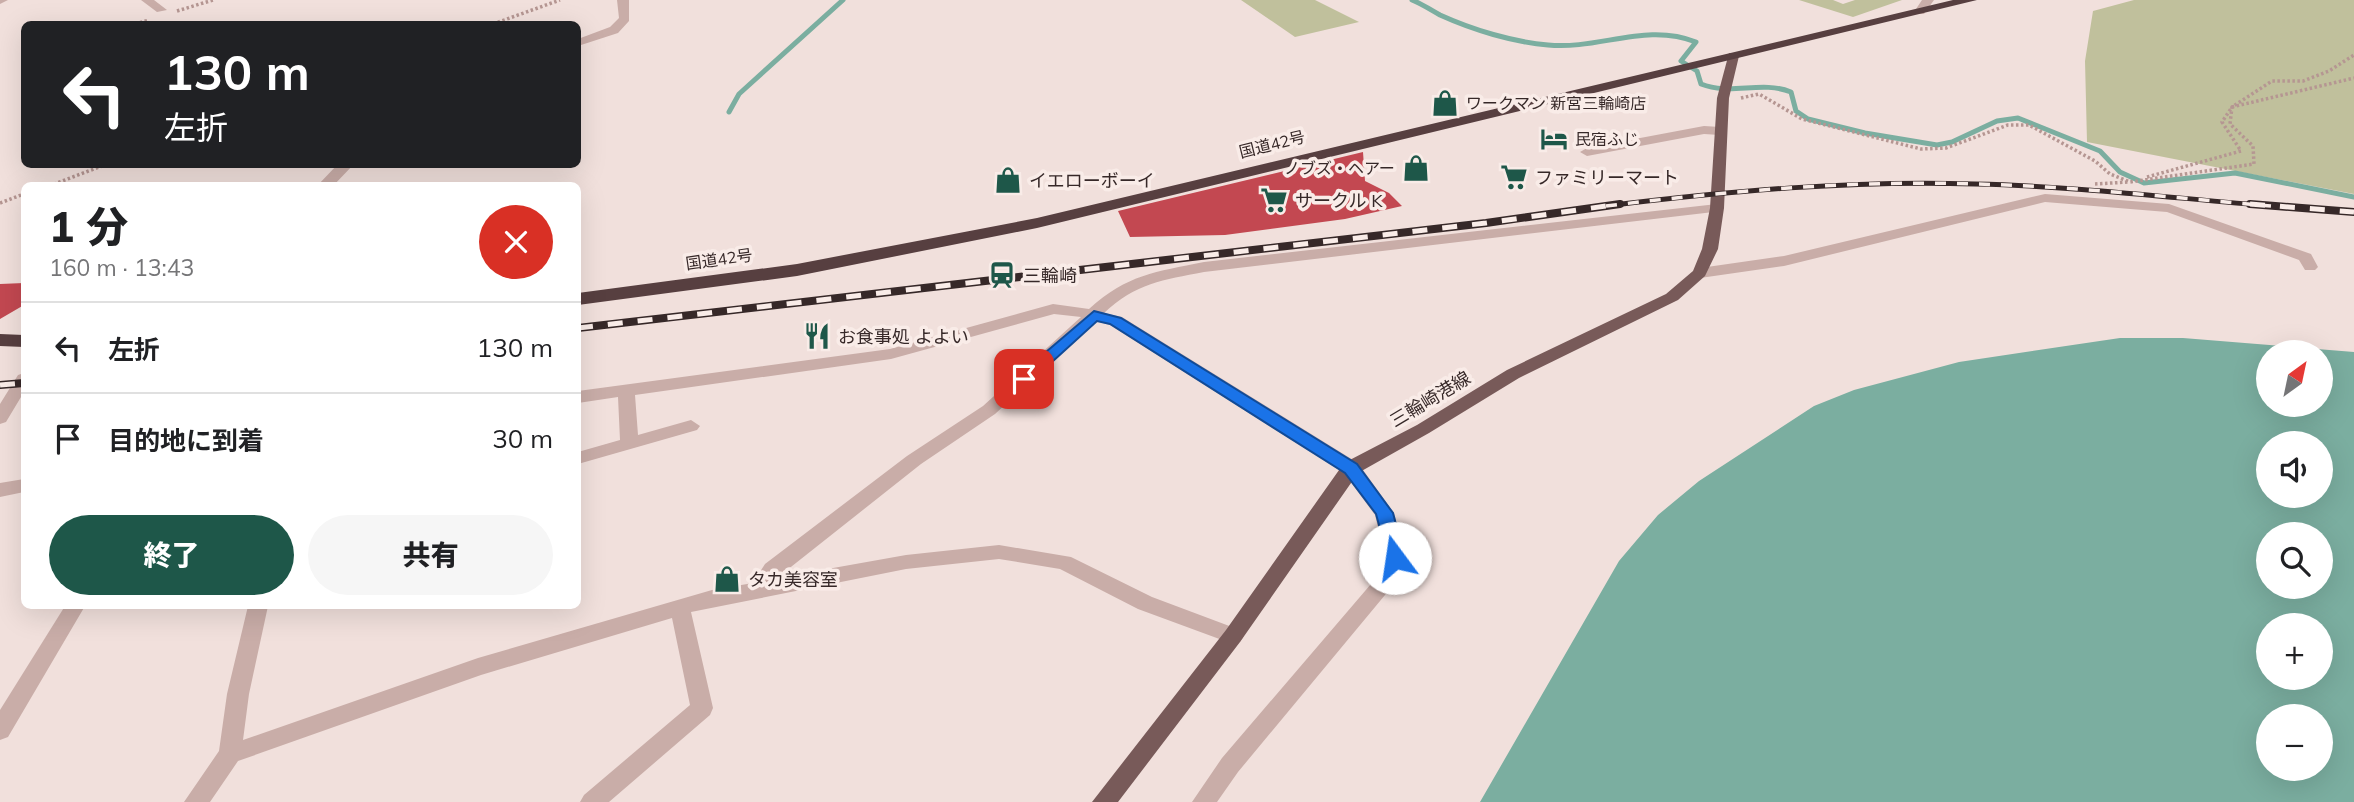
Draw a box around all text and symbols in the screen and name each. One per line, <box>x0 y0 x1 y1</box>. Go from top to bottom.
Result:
text: 130 m <box>164 41 310 102</box>
icon: left <box>49 49 140 140</box>
shop icon: ワークマン 新宮三輪崎店 <box>1430 88 1460 118</box>
place label: ワークマン 新宮三輪崎店 <box>1466 93 1646 113</box>
text: 左折 <box>164 107 228 147</box>
hotel icon: 民宿ふじ <box>1539 124 1569 154</box>
street label: 国道42号 <box>1237 126 1307 162</box>
place label: 民宿ふじ <box>1575 129 1639 149</box>
shop icon: ノブズ・ヘアー <box>1401 153 1431 183</box>
place label: ノブズ・ヘアー <box>1284 158 1395 178</box>
supermarket icon: ファミリーマート <box>1499 162 1529 192</box>
shop icon: イエローボーイ <box>993 165 1023 195</box>
place label: ファミリーマート <box>1535 166 1679 189</box>
place label: イエローボーイ <box>1029 169 1155 192</box>
supermarket icon: サークル K <box>1259 185 1289 215</box>
place label: サークル K <box>1295 189 1383 212</box>
text: 1 分 <box>49 200 128 253</box>
button: close <box>479 205 553 279</box>
street label: 国道42号 <box>684 244 754 274</box>
text: 160 m · 13:43 <box>49 253 194 282</box>
station icon: 三輪崎 <box>987 260 1017 290</box>
place label: 三輪崎 <box>1023 264 1077 287</box>
restaurant icon: お食事処 よよい <box>802 321 832 351</box>
place label: お食事処 よよい <box>838 325 969 348</box>
icon: left <box>49 329 87 367</box>
text: 130 m <box>477 331 553 364</box>
text: 左折 <box>108 333 160 366</box>
north arrow <box>2256 340 2333 416</box>
map controls <box>2256 340 2333 781</box>
pin <box>994 349 1054 409</box>
icon: arrive <box>1005 360 1043 398</box>
street label: 三輪崎港線 <box>1386 366 1474 432</box>
icon: arrive <box>49 420 87 458</box>
text: 30 m <box>492 422 553 455</box>
text: 目的地に到着 <box>108 424 264 457</box>
button: sound <box>2256 431 2333 508</box>
button: 終了 <box>49 515 294 595</box>
button: 共有 <box>308 515 553 595</box>
position arrow <box>1358 521 1432 595</box>
button: search <box>2256 522 2333 599</box>
shop icon: タカ美容室 <box>712 564 742 594</box>
place label: タカ美容室 <box>748 568 838 591</box>
button: + <box>2256 613 2333 690</box>
button: − <box>2256 704 2333 781</box>

